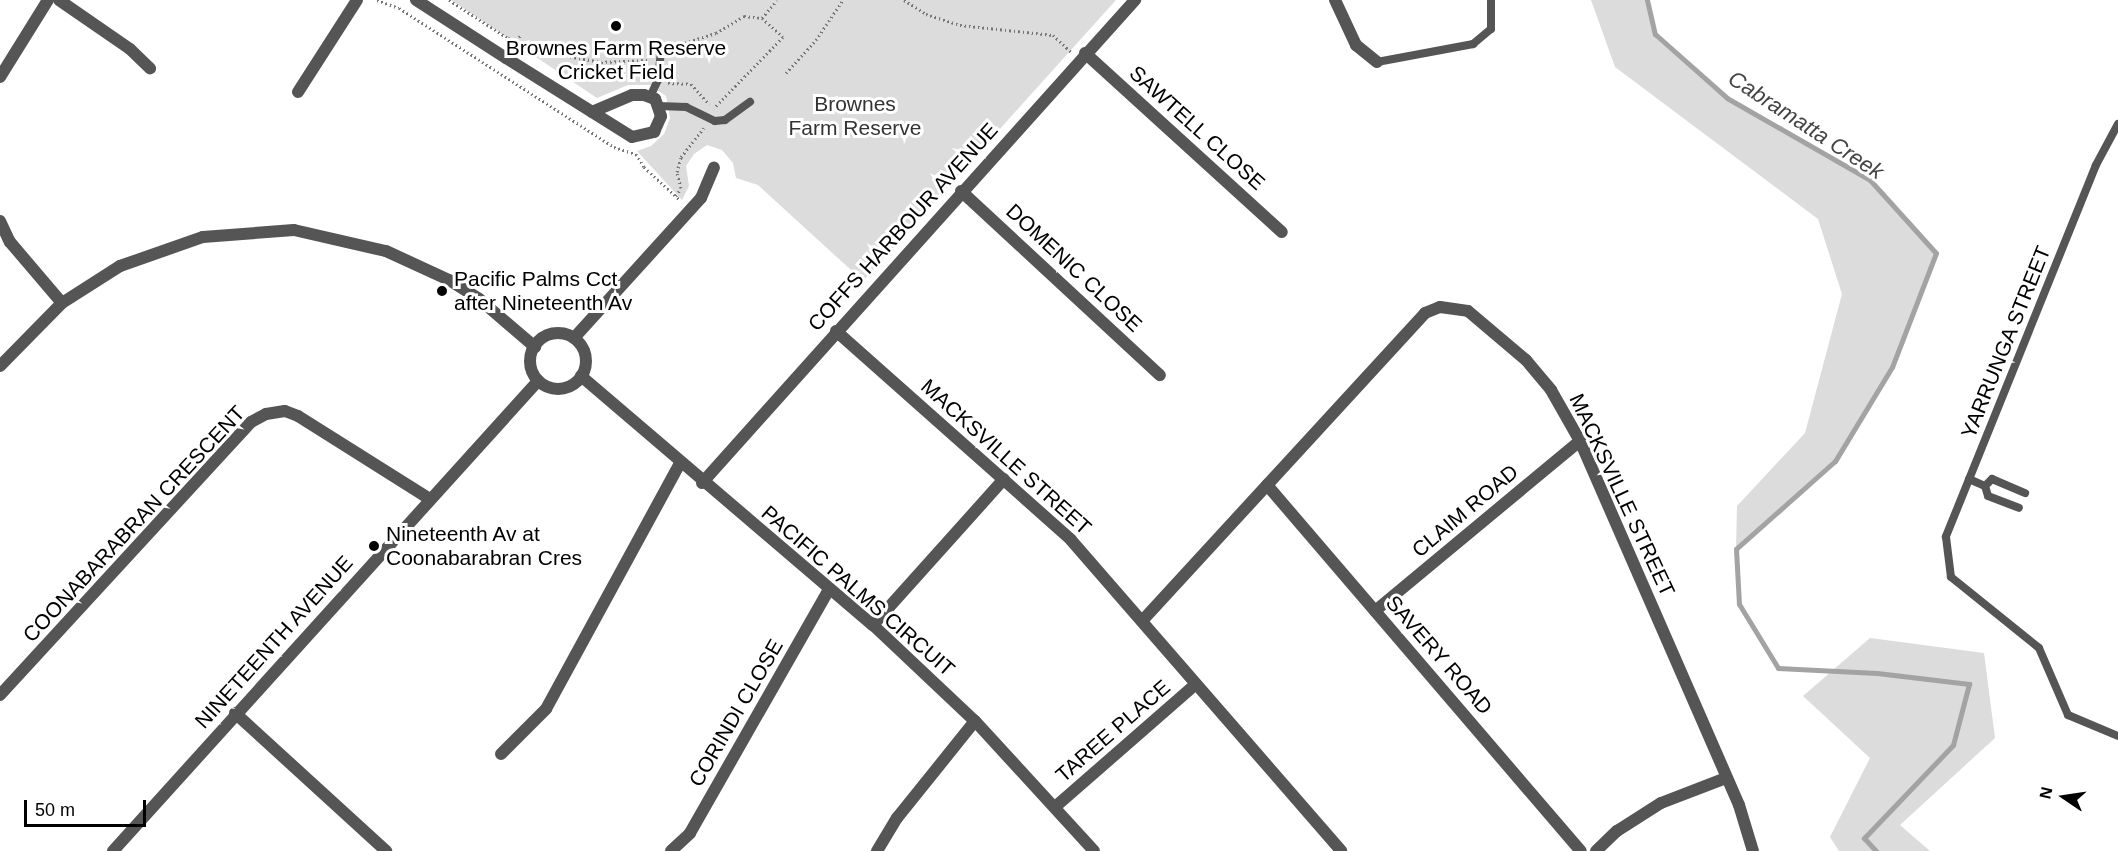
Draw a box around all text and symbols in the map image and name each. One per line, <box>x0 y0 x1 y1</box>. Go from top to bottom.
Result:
marker: Brownes Farm Reserve Cricket Field <box>609 19 623 33</box>
place label: Brownes Farm Reserve Cricket Field <box>506 35 726 85</box>
street label: SAWTELL CLOSE <box>1124 60 1270 196</box>
water label: Cabramatta Creek <box>1723 65 1889 185</box>
park label: Brownes Farm Reserve <box>788 91 922 141</box>
street label: COFFS HARBOUR AVENUE <box>802 117 1004 337</box>
street label: DOMENIC CLOSE <box>1001 199 1147 337</box>
street label: YARRUNGA STREET <box>1956 242 2056 442</box>
place label: Pacific Palms Cct after Nineteenth Av <box>454 266 633 316</box>
marker: Pacific Palms Cct after Nineteenth Av <box>435 284 449 298</box>
street label: MACKSVILLE STREET <box>916 374 1096 540</box>
street label: MACKSVILLE STREET <box>1564 390 1680 600</box>
street label: COONABARABRAN CRESCENT <box>18 401 250 647</box>
street label: CLAIM ROAD <box>1407 459 1523 563</box>
street label: PACIFIC PALMS CIRCUIT <box>756 500 960 682</box>
place label: Nineteenth Av at Coonabarabran Cres <box>386 521 582 571</box>
marker: Nineteenth Av at Coonabarabran Cres <box>367 539 381 553</box>
street label: NINETEENTH AVENUE <box>189 550 359 734</box>
street label: SAVERY ROAD <box>1380 590 1498 720</box>
street label: CORINDI CLOSE <box>684 635 788 791</box>
street label: TAREE PLACE <box>1051 675 1175 787</box>
north arrow <box>2034 767 2094 827</box>
text: N <box>2036 785 2056 800</box>
scale bar <box>27 788 148 826</box>
text: 50 m <box>35 800 75 820</box>

